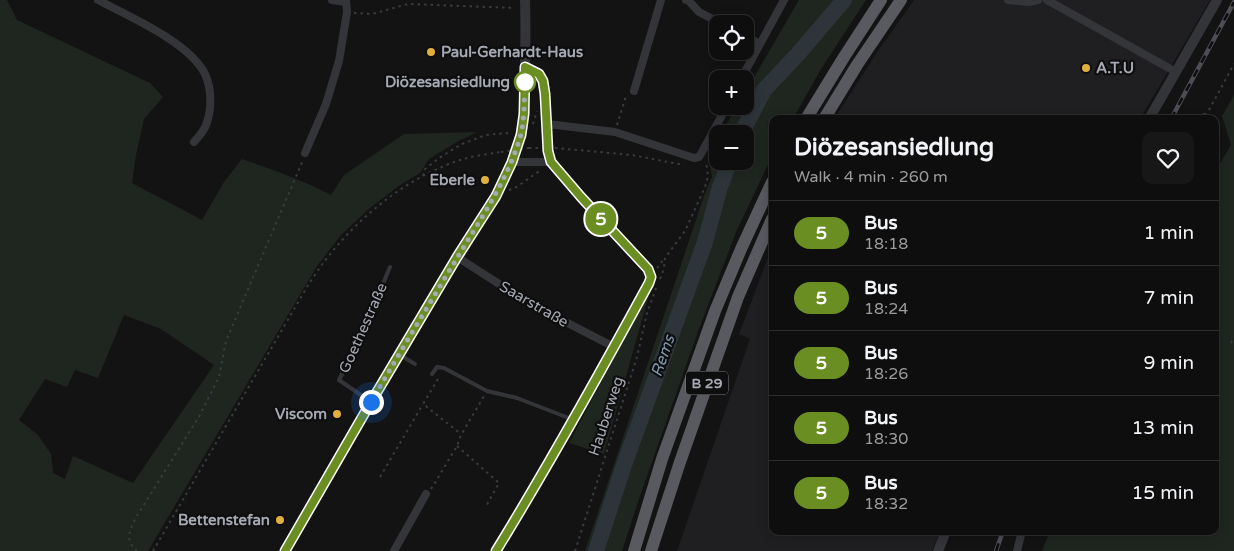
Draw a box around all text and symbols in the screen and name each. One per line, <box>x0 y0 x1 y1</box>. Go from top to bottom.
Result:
map controls <box>709 15 754 170</box>
button: locate <box>709 15 754 60</box>
place label: Paul-Gerhardt-Haus <box>441 43 583 61</box>
marker: Paul-Gerhardt-Haus <box>425 46 437 58</box>
place label: A.T.U <box>1096 59 1134 77</box>
marker: A.T.U <box>1080 62 1092 74</box>
button: + <box>709 70 754 115</box>
marker: Diözesansiedlung <box>514 71 536 93</box>
place label: Diözesansiedlung <box>385 73 510 92</box>
button: − <box>709 125 754 170</box>
button: heart <box>1142 132 1194 184</box>
text: Diözesansiedlung <box>794 133 994 162</box>
text: Walk · 4 min · 260 m <box>794 167 948 187</box>
place label: Eberle <box>430 171 476 189</box>
marker: Eberle <box>479 174 491 186</box>
line badge: 5 <box>585 203 617 235</box>
text: 5 <box>595 208 607 230</box>
text: Bus <box>864 212 898 234</box>
text: 5 <box>816 222 827 244</box>
text: 1 min <box>1143 222 1194 244</box>
text: 18:18 <box>864 234 908 254</box>
street label: Saarstraße <box>496 277 572 331</box>
text: Bus <box>864 277 898 299</box>
street label: Goethestraße <box>335 280 391 376</box>
text: 5 <box>816 287 827 309</box>
text: 7 min <box>1143 287 1194 309</box>
text: 18:24 <box>864 299 908 319</box>
water label: Rems <box>647 331 680 380</box>
text: Bus <box>864 342 898 364</box>
text: 5 <box>816 352 827 374</box>
text: 9 min <box>1143 352 1194 374</box>
text: 18:26 <box>864 364 908 384</box>
road number: B 29 <box>686 372 728 394</box>
street label: Hauberweg <box>585 374 627 458</box>
your location <box>359 390 384 415</box>
place label: Viscom <box>275 405 327 423</box>
text: Bus <box>864 407 898 429</box>
marker: Viscom <box>331 408 343 420</box>
text: 5 <box>816 417 827 439</box>
text: 13 min <box>1131 417 1194 439</box>
text: 18:30 <box>864 429 908 449</box>
text: Bus <box>864 472 898 494</box>
text: 5 <box>816 482 827 504</box>
text: 15 min <box>1131 482 1194 504</box>
text: 18:32 <box>864 494 908 514</box>
place label: Bettenstefan <box>178 511 270 529</box>
marker: Bettenstefan <box>274 514 286 526</box>

